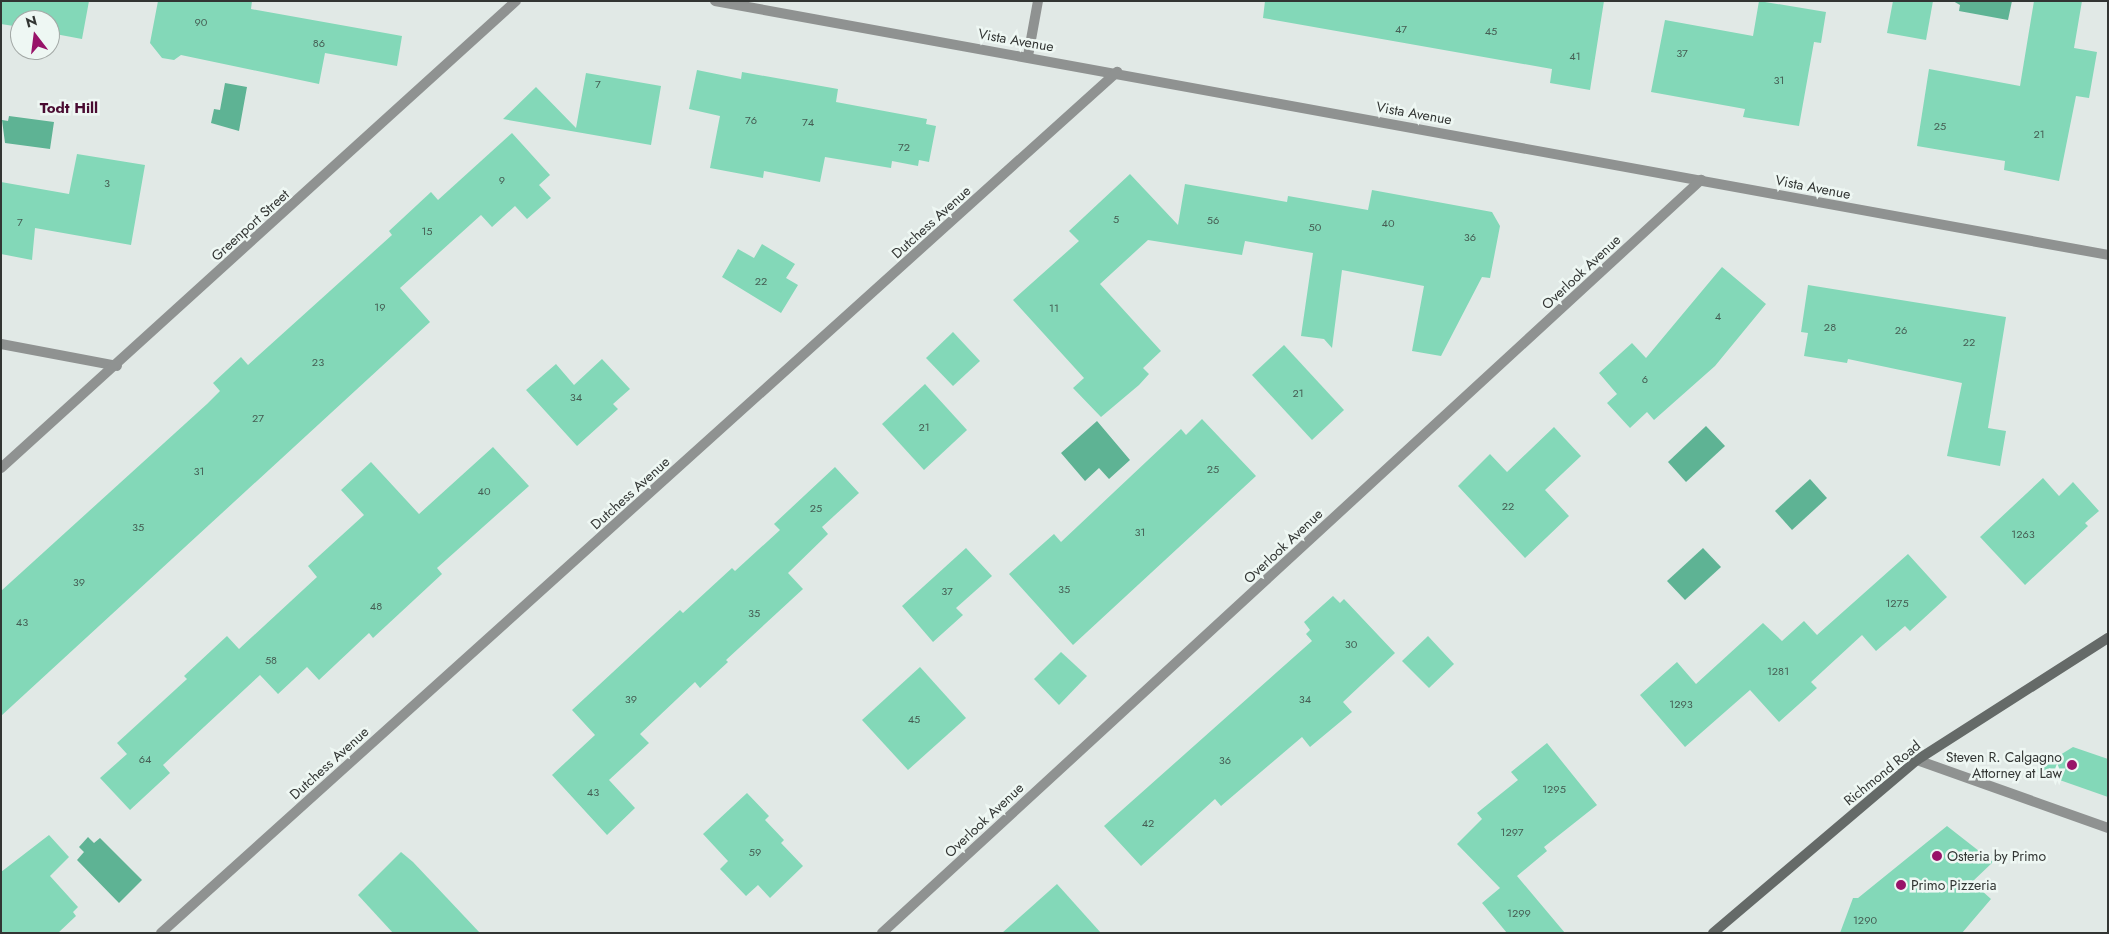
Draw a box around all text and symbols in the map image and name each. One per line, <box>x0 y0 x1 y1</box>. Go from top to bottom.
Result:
north arrow <box>10 10 60 60</box>
text: N <box>23 10 39 33</box>
house number: 90 <box>195 15 207 29</box>
house number: 47 <box>1395 22 1407 36</box>
house number: 45 <box>1485 24 1497 38</box>
street label: Vista Avenue <box>977 25 1055 55</box>
house number: 86 <box>313 36 325 50</box>
house number: 37 <box>1676 46 1688 60</box>
house number: 41 <box>1569 49 1581 63</box>
house number: 31 <box>1774 73 1784 87</box>
house number: 7 <box>595 77 601 91</box>
street label: Vista Avenue <box>1375 98 1453 128</box>
district label: Todt Hill <box>40 100 98 118</box>
house number: 76 <box>745 113 757 127</box>
house number: 74 <box>802 115 814 129</box>
house number: 25 <box>1934 119 1946 133</box>
house number: 21 <box>2033 127 2045 141</box>
house number: 72 <box>898 140 910 154</box>
street label: Vista Avenue <box>1774 171 1852 203</box>
house number: 9 <box>499 173 505 187</box>
house number: 3 <box>104 176 110 190</box>
street label: Dutchess Avenue <box>888 182 974 262</box>
street label: Greenport Street <box>208 186 292 264</box>
house number: 5 <box>1113 212 1119 226</box>
house number: 56 <box>1207 213 1219 227</box>
house number: 7 <box>17 215 23 229</box>
house number: 40 <box>1381 216 1395 230</box>
house number: 50 <box>1309 220 1321 234</box>
house number: 15 <box>421 224 433 238</box>
house number: 36 <box>1464 230 1476 244</box>
street label: Overlook Avenue <box>1538 231 1624 313</box>
house number: 22 <box>755 274 767 288</box>
house number: 19 <box>374 300 386 314</box>
house number: 11 <box>1049 301 1059 315</box>
house number: 4 <box>1715 309 1721 323</box>
house number: 28 <box>1824 320 1836 334</box>
house number: 26 <box>1895 323 1907 337</box>
house number: 22 <box>1963 335 1975 349</box>
house number: 23 <box>312 355 324 369</box>
house number: 6 <box>1642 372 1648 386</box>
house number: 21 <box>1292 386 1304 400</box>
house number: 34 <box>570 390 582 404</box>
house number: 27 <box>252 411 264 425</box>
house number: 21 <box>918 420 930 434</box>
street label: Dutchess Avenue <box>587 453 673 533</box>
house number: 25 <box>1207 462 1219 476</box>
house number: 31 <box>194 464 204 478</box>
house number: 40 <box>477 484 491 498</box>
house number: 22 <box>1502 499 1514 513</box>
house number: 25 <box>810 501 822 515</box>
street label: Overlook Avenue <box>1240 505 1326 587</box>
house number: 35 <box>132 520 144 534</box>
house number: 31 <box>1135 525 1145 539</box>
house number: 1263 <box>2011 527 2035 541</box>
house number: 39 <box>73 575 85 589</box>
house number: 35 <box>1058 582 1070 596</box>
house number: 37 <box>941 584 953 598</box>
house number: 1275 <box>1885 596 1909 610</box>
house number: 48 <box>370 599 382 613</box>
house number: 35 <box>748 606 760 620</box>
house number: 43 <box>16 615 28 629</box>
house number: 30 <box>1345 637 1357 651</box>
house number: 58 <box>265 653 277 667</box>
house number: 1281 <box>1767 664 1789 678</box>
house number: 39 <box>625 692 637 706</box>
house number: 34 <box>1299 692 1311 706</box>
house number: 1293 <box>1669 697 1693 711</box>
house number: 45 <box>908 712 920 726</box>
street label: Dutchess Avenue <box>286 723 372 803</box>
street label: Richmond Road <box>1840 737 1924 809</box>
place label: Steven R. Calgagno Attorney at Law <box>1946 749 2062 782</box>
house number: 64 <box>139 752 151 766</box>
house number: 36 <box>1219 753 1231 767</box>
marker: Steven R. Calgagno Attorney at Law <box>2066 759 2078 771</box>
street label: Overlook Avenue <box>941 779 1027 861</box>
house number: 1295 <box>1542 782 1566 796</box>
house number: 43 <box>587 785 599 799</box>
house number: 42 <box>1142 816 1154 830</box>
house number: 1297 <box>1501 825 1523 839</box>
house number: 59 <box>749 845 761 859</box>
place label: Osteria by Primo <box>1947 848 2046 864</box>
marker: Osteria by Primo <box>1931 850 1943 862</box>
place label: Primo Pizzeria <box>1911 877 1996 893</box>
marker: Primo Pizzeria <box>1895 879 1907 891</box>
house number: 1299 <box>1507 906 1531 920</box>
house number: 1290 <box>1853 913 1877 927</box>

